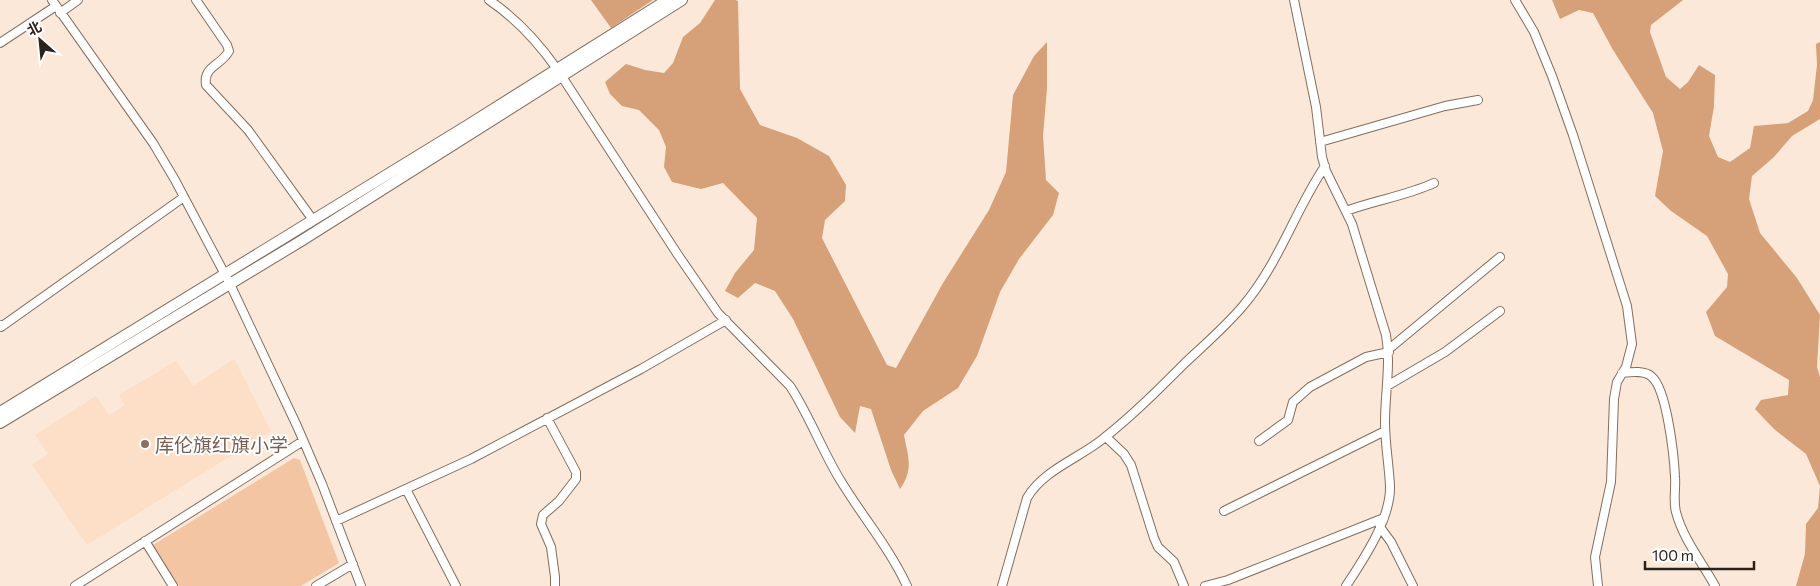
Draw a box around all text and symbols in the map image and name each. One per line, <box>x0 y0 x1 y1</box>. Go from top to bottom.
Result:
north arrow <box>15 15 65 65</box>
text: 北 <box>24 17 44 39</box>
place label: 库伦旗红旗小学 <box>155 433 288 456</box>
marker: 库伦旗红旗小学 <box>139 438 151 450</box>
scale bar <box>1645 538 1754 570</box>
text: 100 m <box>1652 546 1694 564</box>

